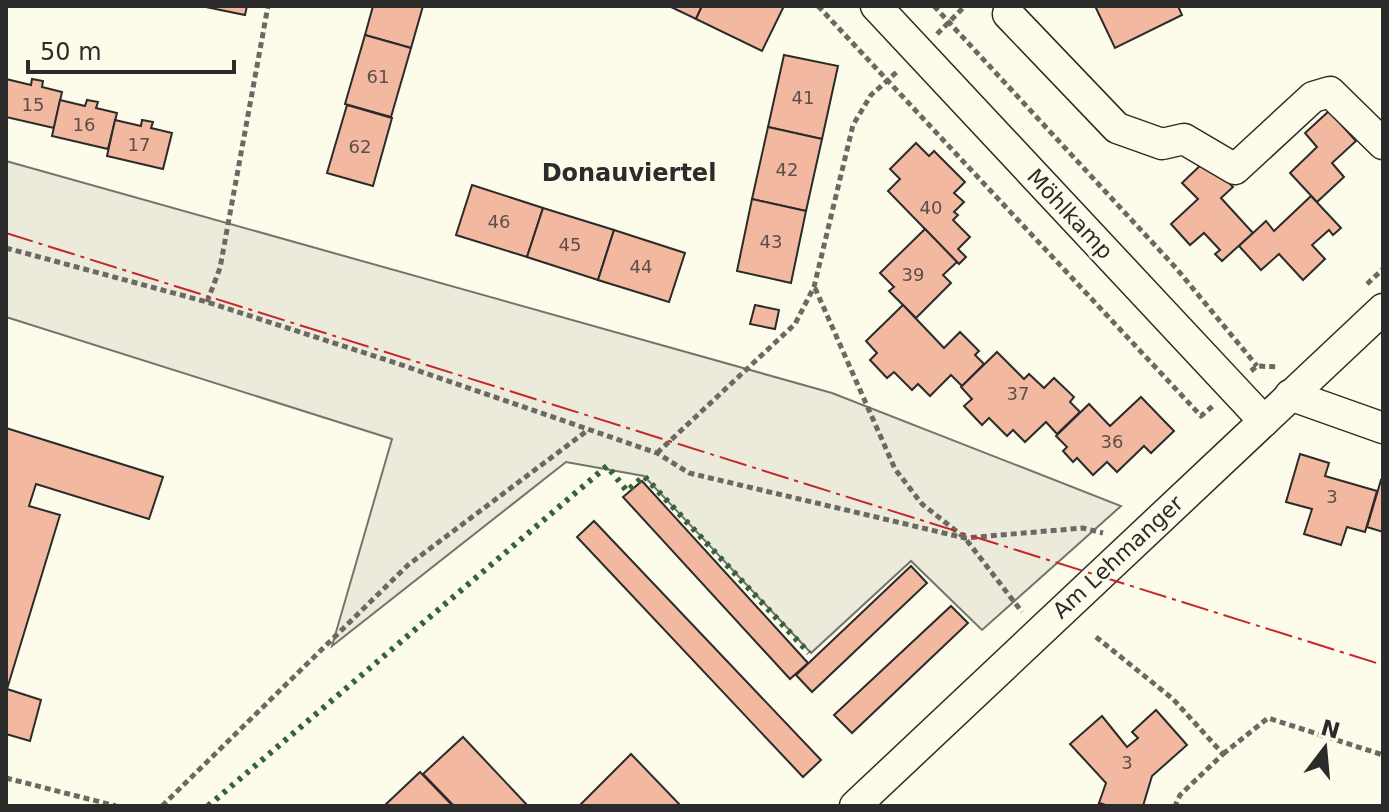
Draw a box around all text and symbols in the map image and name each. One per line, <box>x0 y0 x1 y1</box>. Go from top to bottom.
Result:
scale bar <box>28 24 234 74</box>
text: 50 m <box>40 38 102 66</box>
house number: 61 <box>367 66 389 87</box>
house number: 41 <box>792 87 814 108</box>
house number: 15 <box>22 94 44 115</box>
house number: 16 <box>73 114 95 135</box>
house number: 17 <box>128 134 150 155</box>
house number: 62 <box>349 136 371 157</box>
district label: Donauviertel <box>542 159 716 187</box>
house number: 42 <box>776 159 798 180</box>
street label: Möhlkamp <box>1022 164 1118 264</box>
house number: 40 <box>920 197 942 218</box>
house number: 46 <box>488 211 510 232</box>
house number: 43 <box>760 231 782 252</box>
house number: 45 <box>559 234 581 255</box>
house number: 44 <box>630 256 652 277</box>
house number: 39 <box>902 264 924 285</box>
house number: 37 <box>1007 383 1029 404</box>
house number: 36 <box>1101 431 1123 452</box>
house number: 3 <box>1326 486 1338 507</box>
street label: Am Lehmanger <box>1048 490 1189 624</box>
north arrow <box>1285 708 1365 788</box>
text: N <box>1318 715 1343 744</box>
house number: 3 <box>1121 752 1133 773</box>

